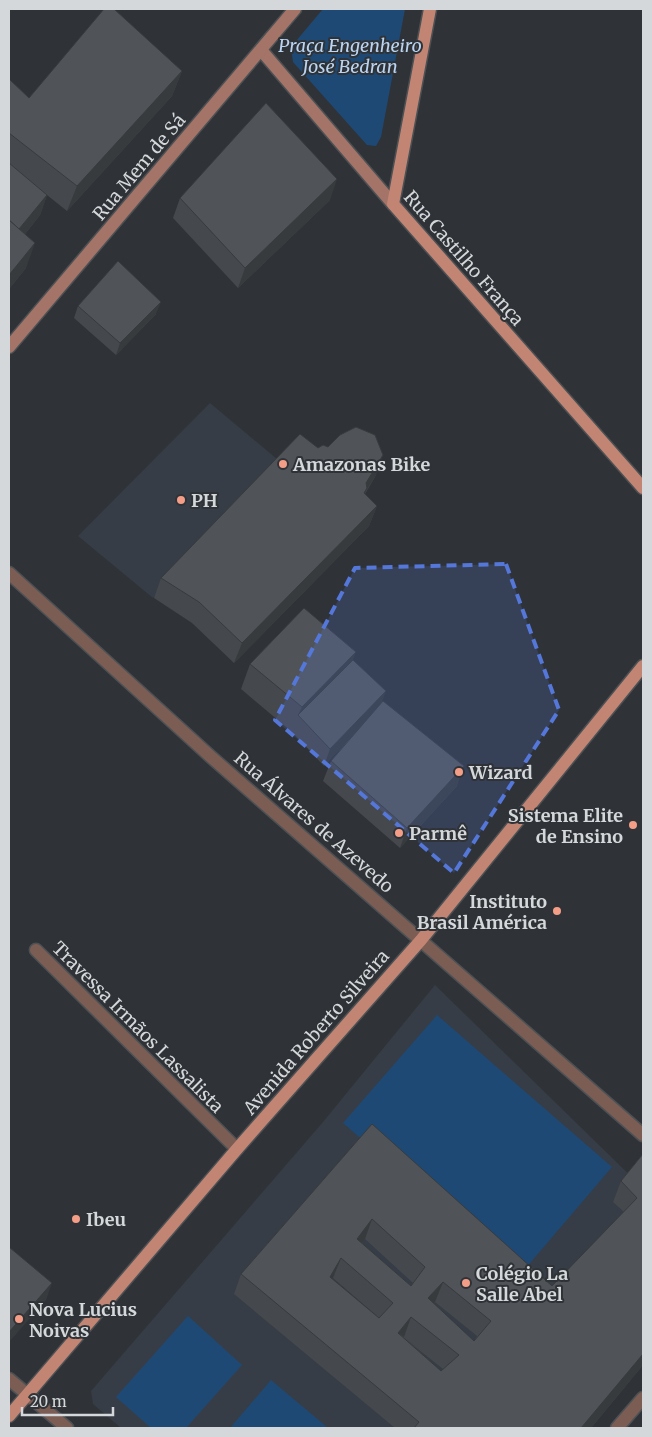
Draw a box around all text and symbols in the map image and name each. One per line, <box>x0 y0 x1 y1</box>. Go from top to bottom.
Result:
park label: Praça Engenheiro José Bedran <box>278 34 422 78</box>
street label: Rua Mem de Sá <box>88 109 190 225</box>
street label: Rua Castilho França <box>399 186 529 331</box>
place label: Amazonas Bike <box>292 453 430 476</box>
marker: Amazonas Bike <box>277 458 289 470</box>
place label: PH <box>191 489 218 512</box>
marker: PH <box>175 494 187 506</box>
street label: Rua Álvares de Azevedo <box>230 746 398 898</box>
place label: Wizard <box>468 761 533 784</box>
marker: Wizard <box>453 766 465 778</box>
place label: Sistema Elite de Ensino <box>508 804 623 848</box>
marker: Sistema Elite de Ensino <box>627 819 639 831</box>
place label: Parmê <box>409 822 467 845</box>
marker: Parmê <box>393 827 405 839</box>
place label: Instituto Brasil América <box>417 890 547 934</box>
marker: Instituto Brasil América <box>551 905 563 917</box>
street label: Travessa Irmãos Lassalista <box>47 936 229 1118</box>
street label: Avenida Roberto Silveira <box>237 945 394 1120</box>
place label: Ibeu <box>86 1208 126 1231</box>
marker: Ibeu <box>70 1213 82 1225</box>
place label: Colégio La Salle Abel <box>476 1262 568 1306</box>
marker: Colégio La Salle Abel <box>460 1277 472 1289</box>
place label: Nova Lucius Noivas <box>29 1298 137 1342</box>
marker: Nova Lucius Noivas <box>13 1313 25 1325</box>
scale bar <box>22 1384 114 1416</box>
text: 20 m <box>30 1392 67 1411</box>

